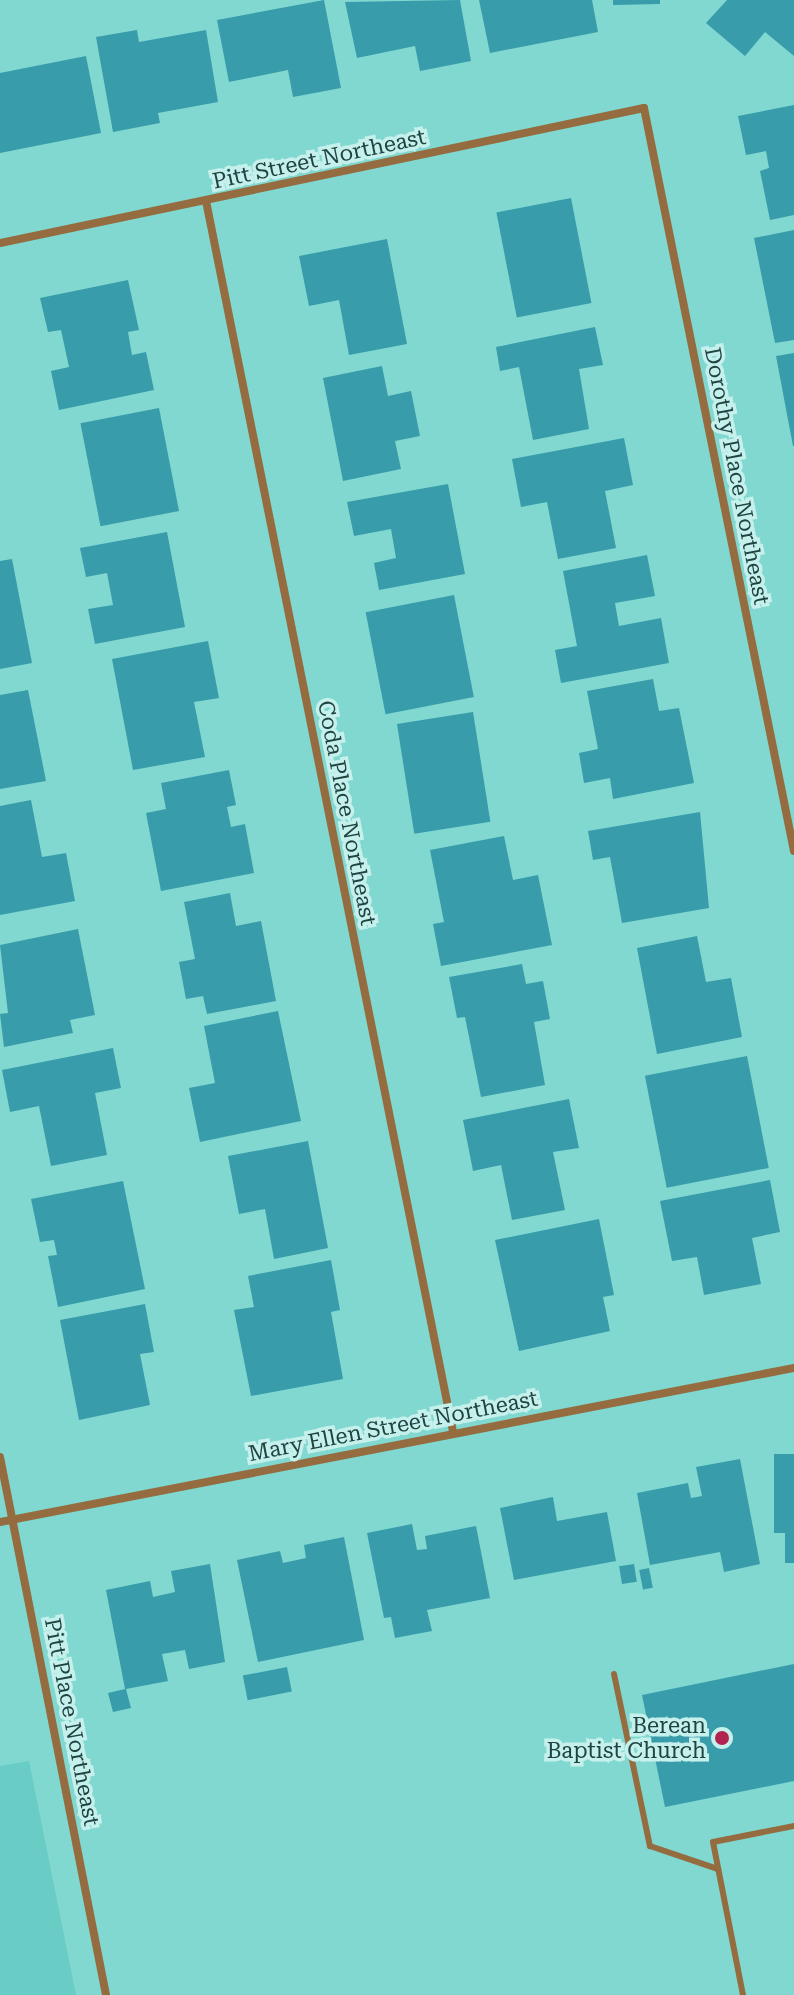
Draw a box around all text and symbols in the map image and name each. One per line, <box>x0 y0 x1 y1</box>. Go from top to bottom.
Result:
street label: Pitt Street Northeast <box>210 123 428 195</box>
street label: Dorothy Place Northeast <box>699 345 775 607</box>
street label: Coda Place Northeast <box>312 698 382 928</box>
street label: Mary Ellen Street Northeast <box>246 1385 540 1467</box>
street label: Pitt Place Northeast <box>39 1616 105 1828</box>
place label: Berean Baptist Church <box>547 1712 706 1764</box>
marker: Berean Baptist Church <box>713 1729 731 1747</box>

